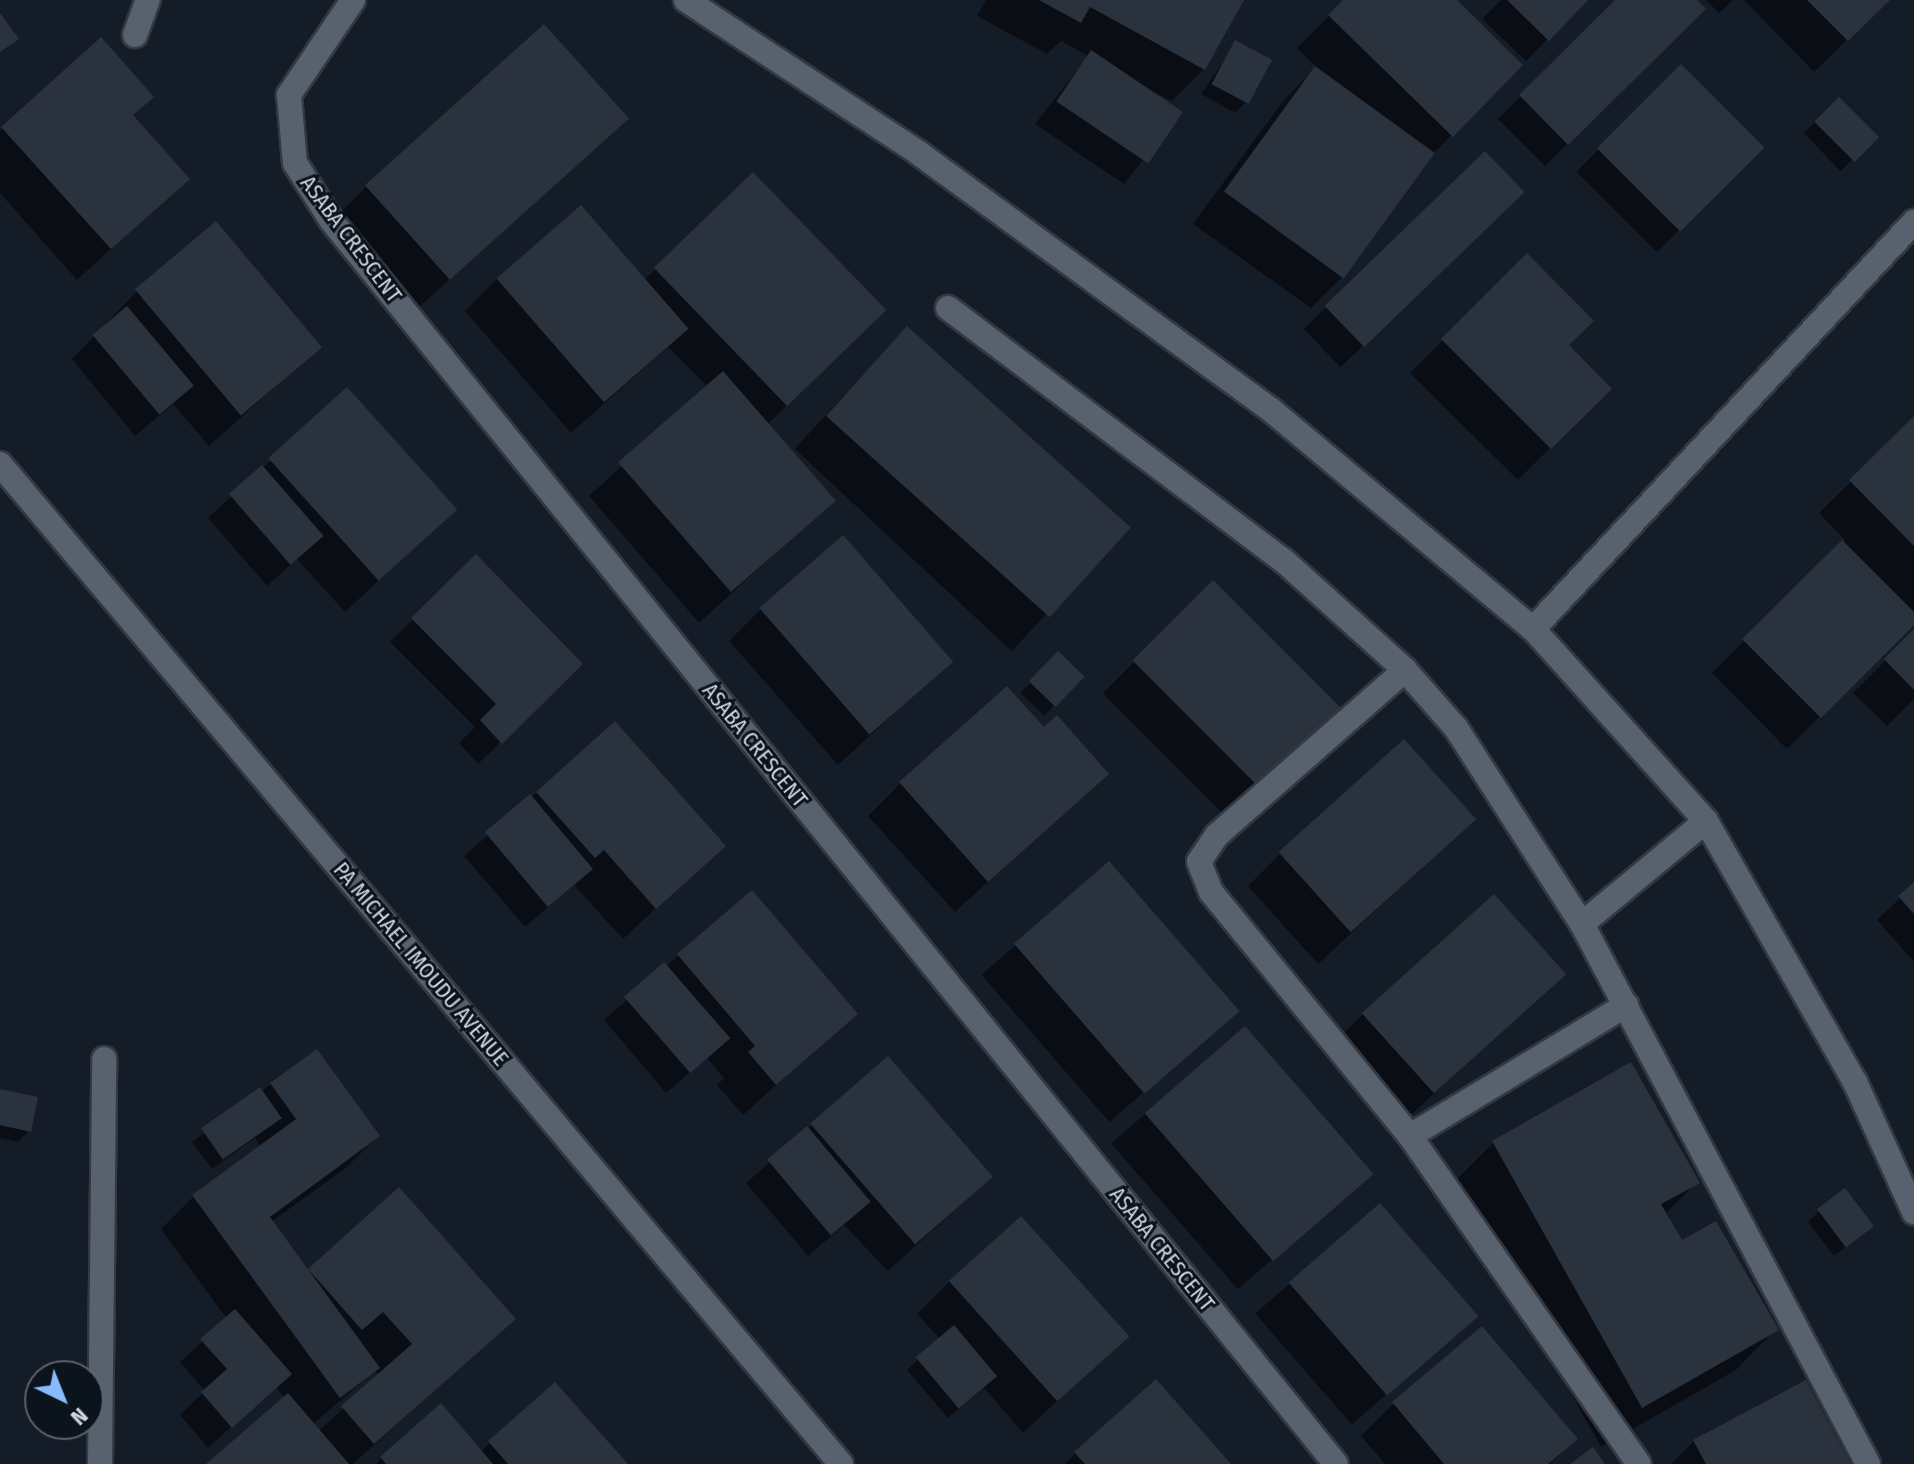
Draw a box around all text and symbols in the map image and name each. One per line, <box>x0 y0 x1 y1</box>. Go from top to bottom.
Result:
street label: ASABA CRESCENT <box>295 170 407 308</box>
street label: ASABA CRESCENT <box>697 678 813 812</box>
street label: PA MICHAEL IMOUDU AVENUE <box>328 857 514 1071</box>
street label: ASABA CRESCENT <box>1104 1182 1220 1316</box>
north arrow <box>24 1360 104 1440</box>
text: N <box>65 1402 93 1431</box>

